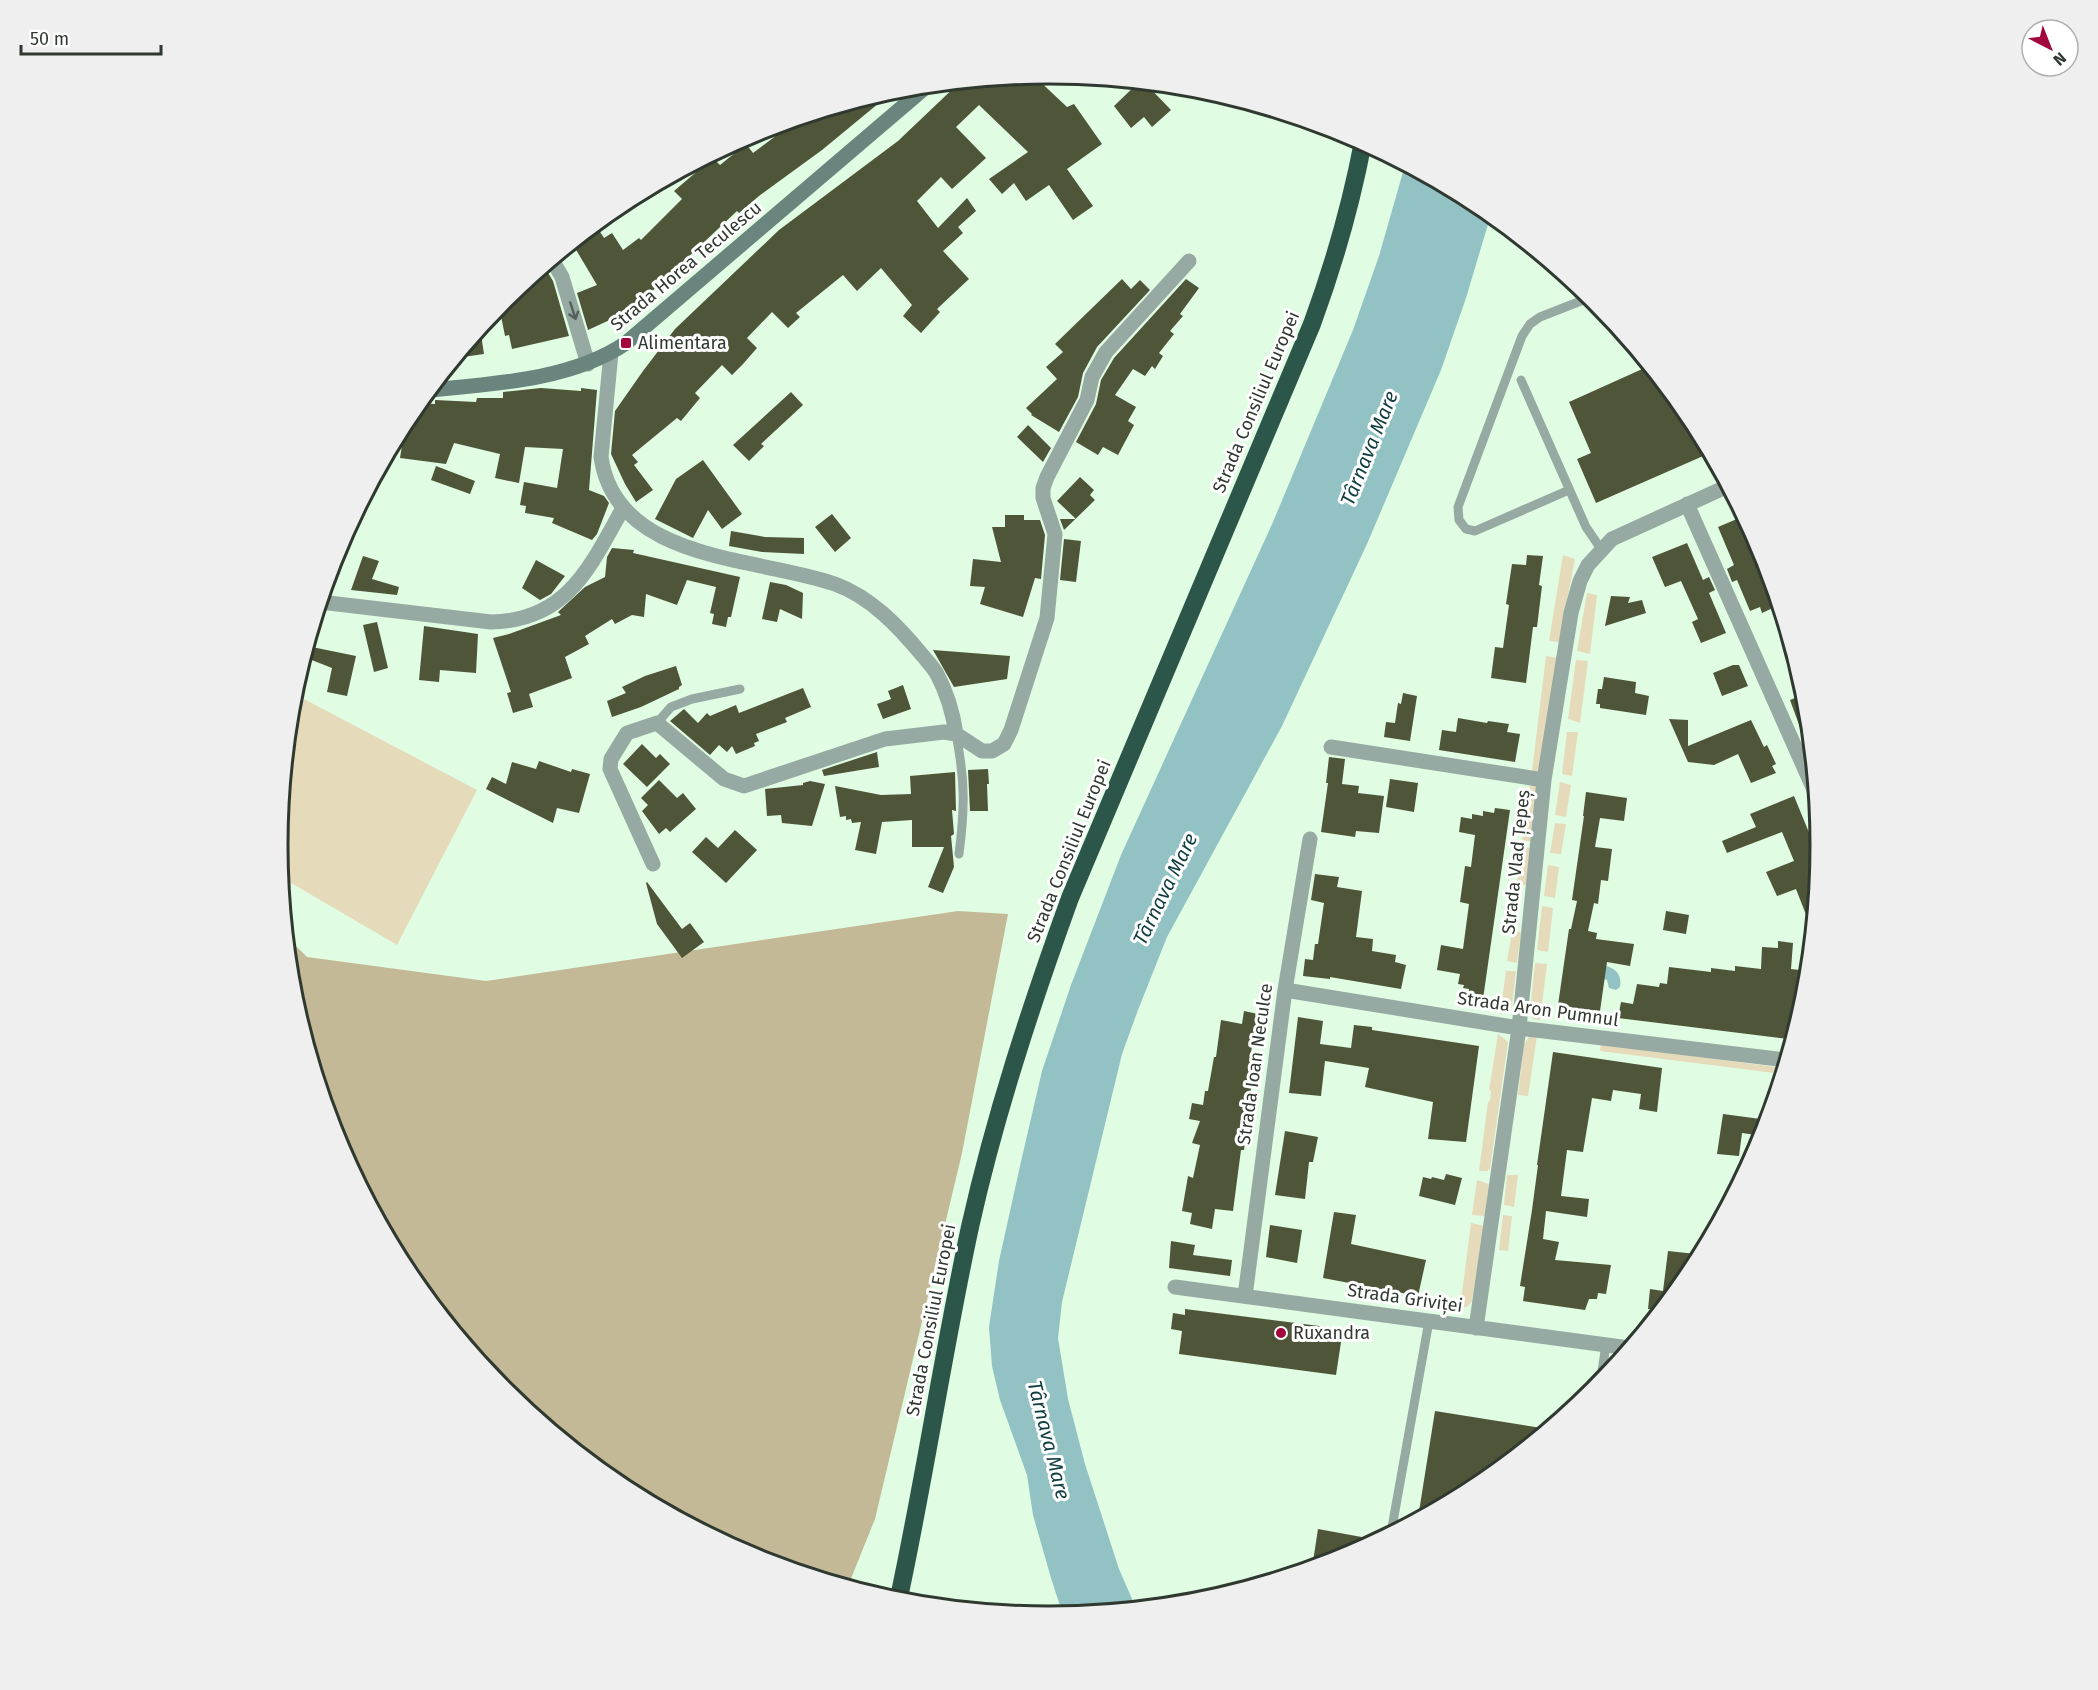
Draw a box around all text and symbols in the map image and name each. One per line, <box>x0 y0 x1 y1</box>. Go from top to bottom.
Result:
scale bar <box>21 18 160 56</box>
north arrow <box>2020 18 2080 78</box>
text: 50 m <box>30 28 69 50</box>
text: N <box>2049 48 2070 69</box>
street label: Strada Horea Teculescu <box>606 196 766 336</box>
one-way arrow <box>568 301 579 320</box>
street label: Strada Consiliul Europei <box>1208 308 1304 496</box>
place label: Alimentara <box>638 332 727 354</box>
marker: Alimentara <box>619 336 633 350</box>
water label: Târnava Mare <box>1335 387 1403 509</box>
street label: Strada Consiliul Europei <box>1022 756 1116 946</box>
street label: Strada Vlad Țepeș <box>1497 789 1536 936</box>
water label: Târnava Mare <box>1128 829 1202 949</box>
street label: Strada Ioan Neculce <box>1233 982 1277 1146</box>
street label: Strada Aron Pumnul <box>1456 987 1620 1031</box>
street label: Strada Consiliul Europei <box>902 1222 960 1418</box>
street label: Strada Griviței <box>1346 1279 1464 1318</box>
place label: Ruxandra <box>1293 1322 1370 1344</box>
marker: Ruxandra <box>1274 1326 1288 1340</box>
water label: Târnava Mare <box>1023 1378 1075 1502</box>

